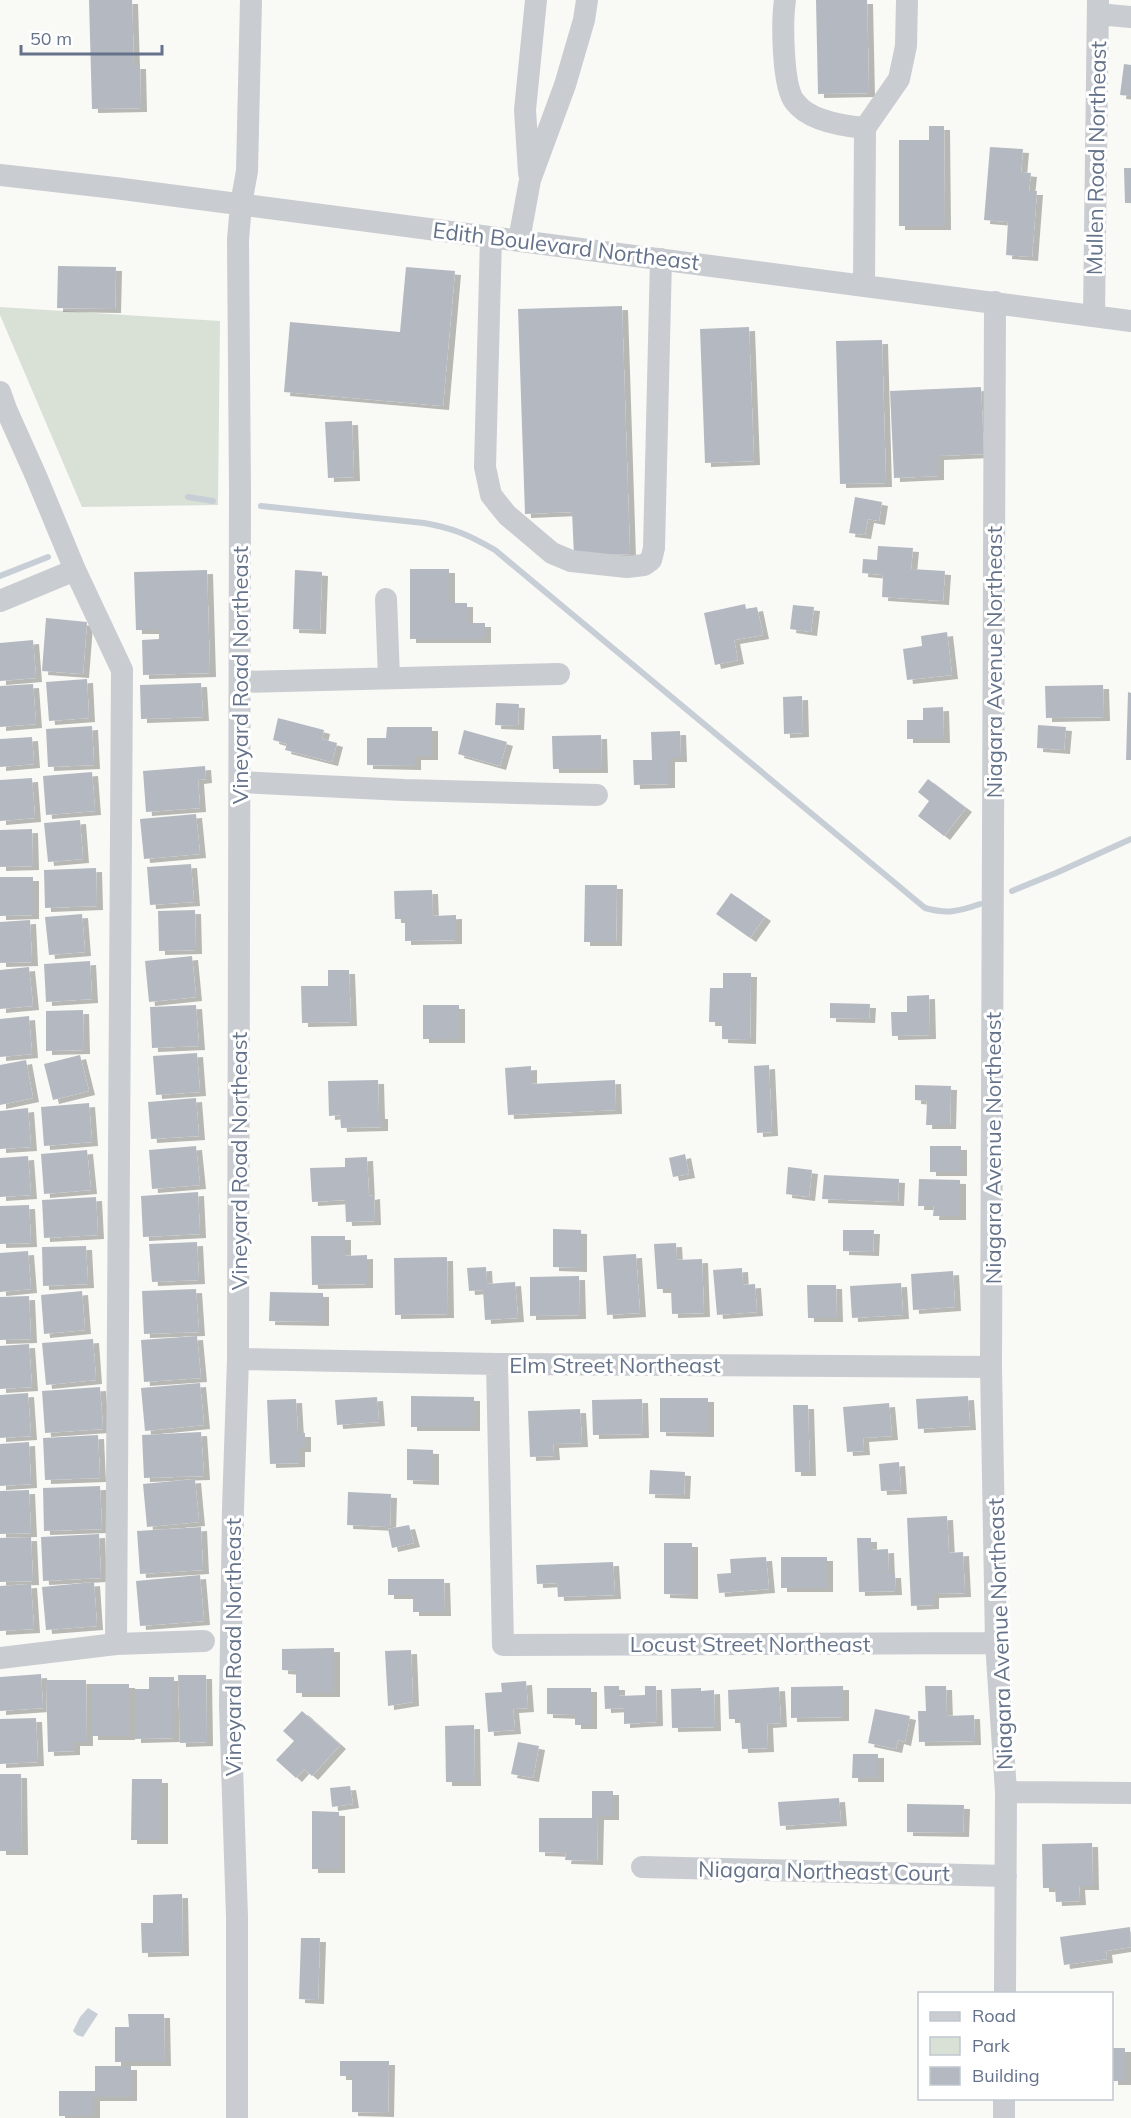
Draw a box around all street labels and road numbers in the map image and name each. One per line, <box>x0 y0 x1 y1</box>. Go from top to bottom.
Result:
street label: Mullen Road Northeast <box>1080 40 1112 275</box>
street label: Edith Boulevard Northeast <box>431 216 701 276</box>
street label: Niagara Avenue Northeast <box>980 526 1008 798</box>
street label: Vineyard Road Northeast <box>226 546 254 804</box>
street label: Niagara Avenue Northeast <box>979 1012 1007 1284</box>
street label: Vineyard Road Northeast <box>225 1032 253 1290</box>
street label: Elm Street Northeast <box>509 1351 721 1379</box>
street label: Niagara Avenue Northeast <box>981 1497 1019 1771</box>
street label: Vineyard Road Northeast <box>219 1518 247 1776</box>
street label: Locust Street Northeast <box>630 1630 871 1658</box>
street label: Niagara Northeast Court <box>698 1855 950 1887</box>

